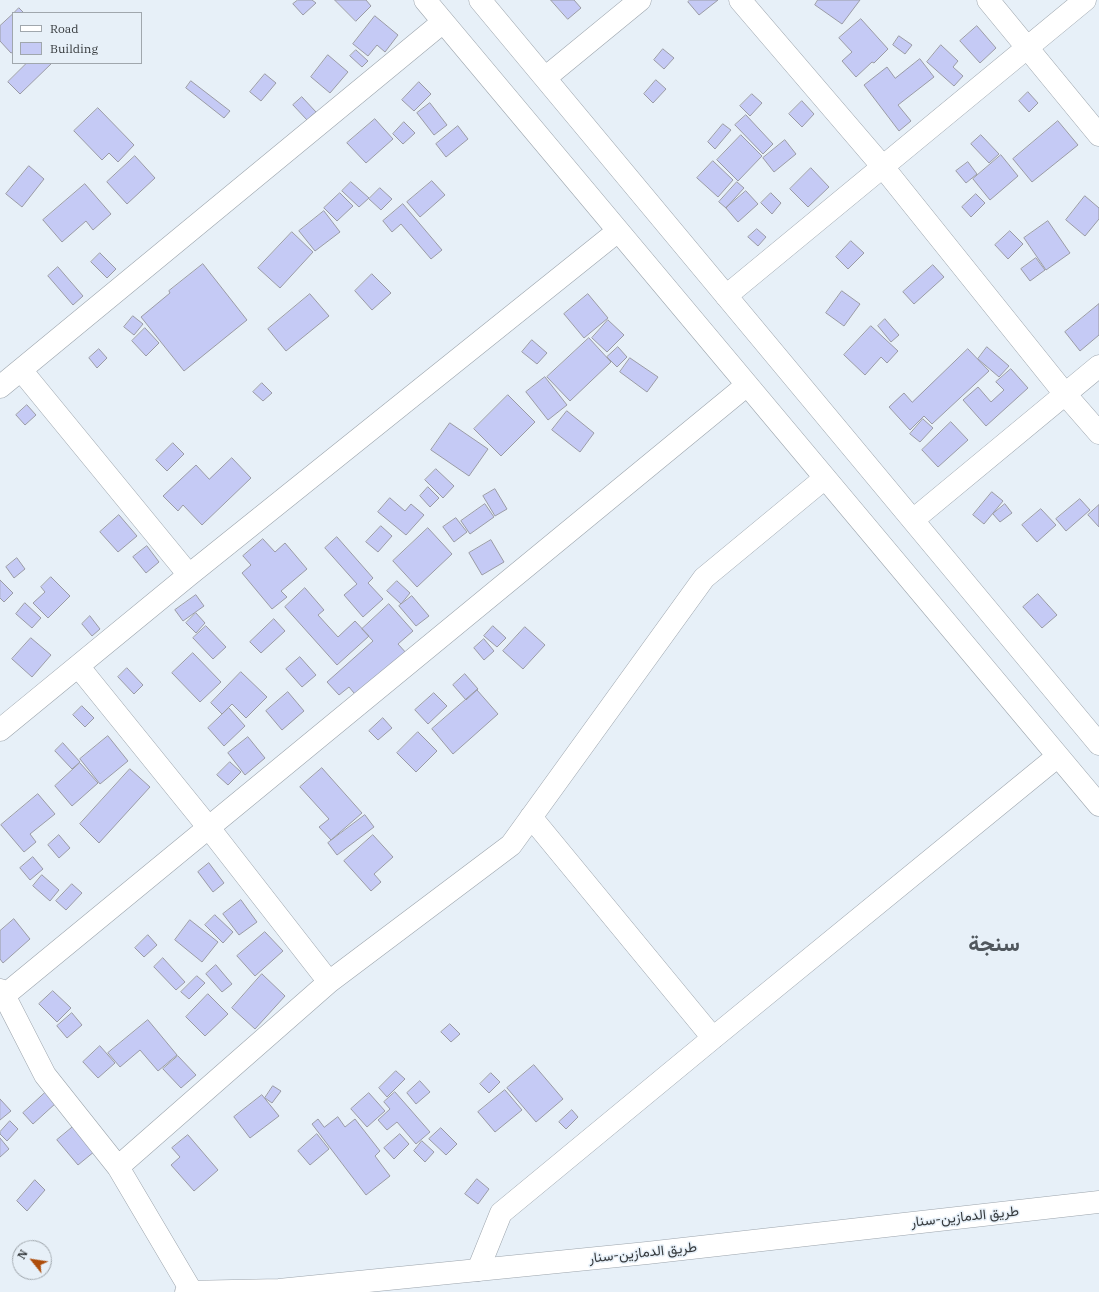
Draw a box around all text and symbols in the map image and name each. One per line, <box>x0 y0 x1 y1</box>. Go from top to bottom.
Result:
legend <box>12 12 142 64</box>
text: Road <box>50 21 79 36</box>
text: Building <box>50 41 98 56</box>
district label: سنجة <box>968 932 1020 958</box>
street label: طريق الدمازين-سنار <box>910 1203 1020 1231</box>
street label: طريق الدمازين-سنار <box>588 1239 698 1267</box>
north arrow <box>12 1240 52 1280</box>
text: N <box>14 1247 31 1262</box>

